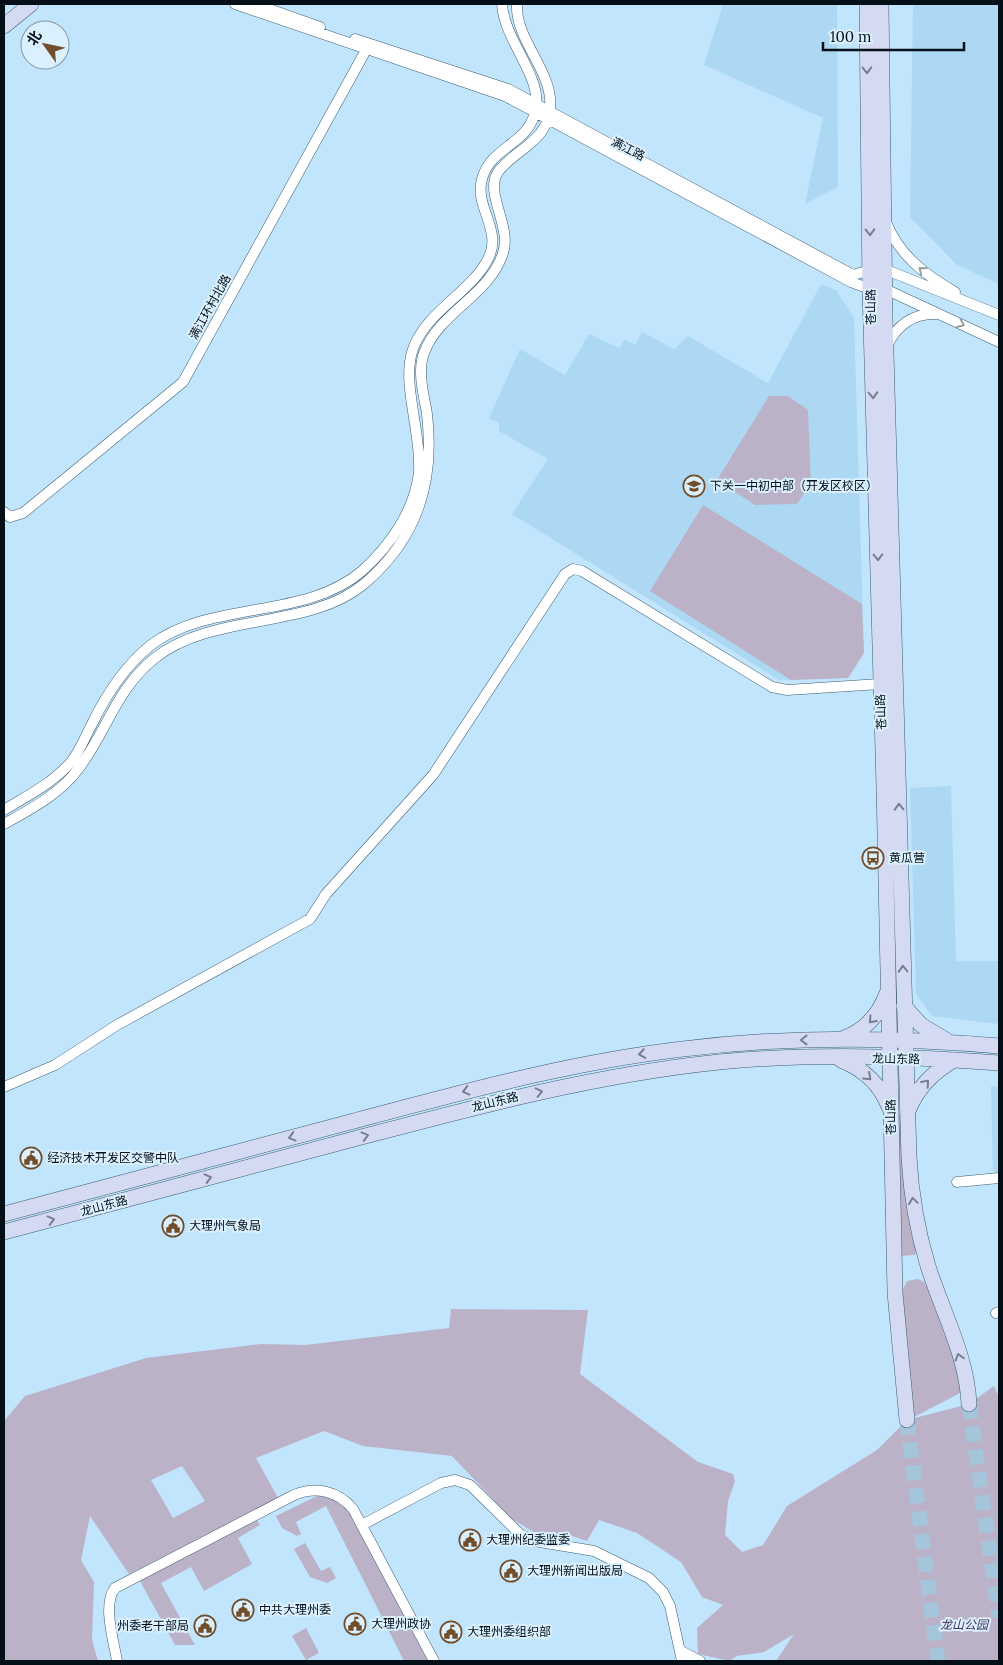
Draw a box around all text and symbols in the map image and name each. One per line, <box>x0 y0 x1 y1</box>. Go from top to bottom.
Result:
north arrow <box>20 20 70 70</box>
scale bar <box>823 20 964 52</box>
text: 北 <box>23 27 45 49</box>
text: 100 m <box>830 27 871 46</box>
one-way arrow <box>862 66 872 74</box>
street label: 满江路 <box>609 134 648 163</box>
one-way arrow <box>865 229 875 237</box>
one-way arrow <box>919 267 928 275</box>
street label: 满江环村北路 <box>186 272 234 342</box>
street label: 苍山路 <box>863 289 878 325</box>
one-way arrow <box>956 318 965 328</box>
one-way arrow <box>868 391 879 399</box>
school or university icon: 下关一中初中部（开发区校区） <box>682 474 706 498</box>
place label: 下关一中初中部（开发区校区） <box>710 478 878 493</box>
one-way arrow <box>872 554 883 562</box>
street label: 苍山路 <box>872 694 889 730</box>
one-way arrow <box>893 802 904 810</box>
bus stop icon: 黄瓜营 <box>861 846 885 870</box>
place label: 黄瓜营 <box>889 850 925 865</box>
one-way arrow <box>898 965 909 973</box>
one-way arrow <box>868 1014 877 1023</box>
one-way arrow <box>800 1035 808 1045</box>
one-way arrow <box>638 1049 647 1059</box>
street label: 龙山东路 <box>872 1051 920 1066</box>
one-way arrow <box>863 1071 872 1080</box>
one-way arrow <box>920 1080 928 1089</box>
one-way arrow <box>462 1085 471 1096</box>
one-way arrow <box>535 1087 544 1097</box>
street label: 龙山东路 <box>470 1088 520 1115</box>
street label: 苍山路 <box>883 1099 898 1135</box>
one-way arrow <box>289 1132 297 1142</box>
one-way arrow <box>360 1132 368 1142</box>
public building icon: 经济技术开发区交警中队 <box>19 1146 43 1170</box>
place label: 经济技术开发区交警中队 <box>47 1150 179 1165</box>
one-way arrow <box>203 1173 212 1184</box>
street label: 龙山东路 <box>79 1192 129 1219</box>
one-way arrow <box>908 1197 919 1205</box>
public building icon: 大理州气象局 <box>161 1214 185 1238</box>
one-way arrow <box>46 1215 55 1226</box>
place label: 大理州气象局 <box>189 1218 261 1233</box>
one-way arrow <box>955 1353 965 1361</box>
public building icon: 大理州纪委监委 <box>458 1528 482 1552</box>
place label: 大理州纪委监委 <box>486 1532 570 1547</box>
public building icon: 大理州新闻出版局 <box>499 1559 523 1583</box>
place label: 大理州新闻出版局 <box>527 1563 623 1578</box>
public building icon: 中共大理州委 <box>231 1598 255 1622</box>
place label: 中共大理州委 <box>259 1602 331 1617</box>
public building icon: 大理州政协 <box>343 1612 367 1636</box>
public building icon: 州委老干部局 <box>193 1614 217 1638</box>
place label: 大理州政协 <box>371 1616 431 1631</box>
park label: 龙山公园 <box>940 1617 990 1632</box>
place label: 州委老干部局 <box>117 1618 189 1633</box>
public building icon: 大理州委组织部 <box>439 1620 463 1644</box>
place label: 大理州委组织部 <box>467 1624 551 1639</box>

